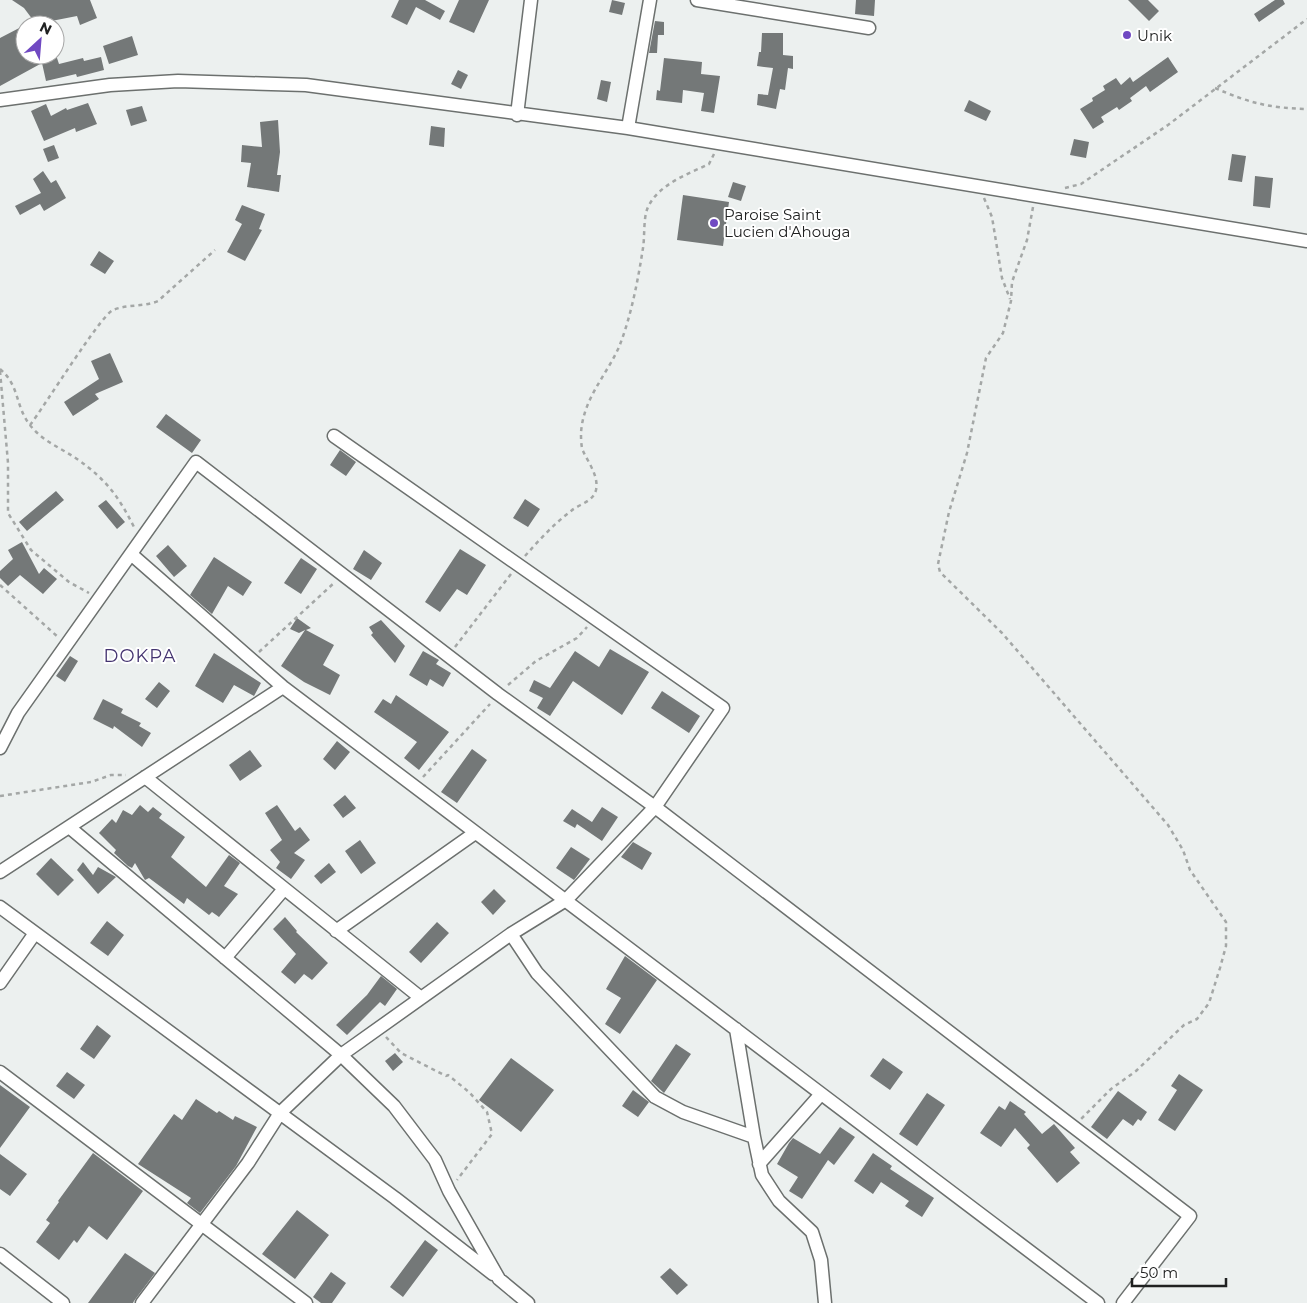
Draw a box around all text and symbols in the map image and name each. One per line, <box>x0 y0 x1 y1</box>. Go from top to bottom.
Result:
north arrow <box>15 15 65 65</box>
text: N <box>37 18 55 39</box>
place label: Unik <box>1137 26 1172 45</box>
marker: Unik <box>1121 29 1133 41</box>
place label: Paroise Saint Lucien d'Ahouga <box>724 205 850 241</box>
marker: Paroise Saint Lucien d'Ahouga <box>708 217 720 229</box>
district label: DOKPA <box>104 645 176 667</box>
scale bar <box>1132 1256 1226 1288</box>
text: 50 m <box>1140 1263 1178 1282</box>

